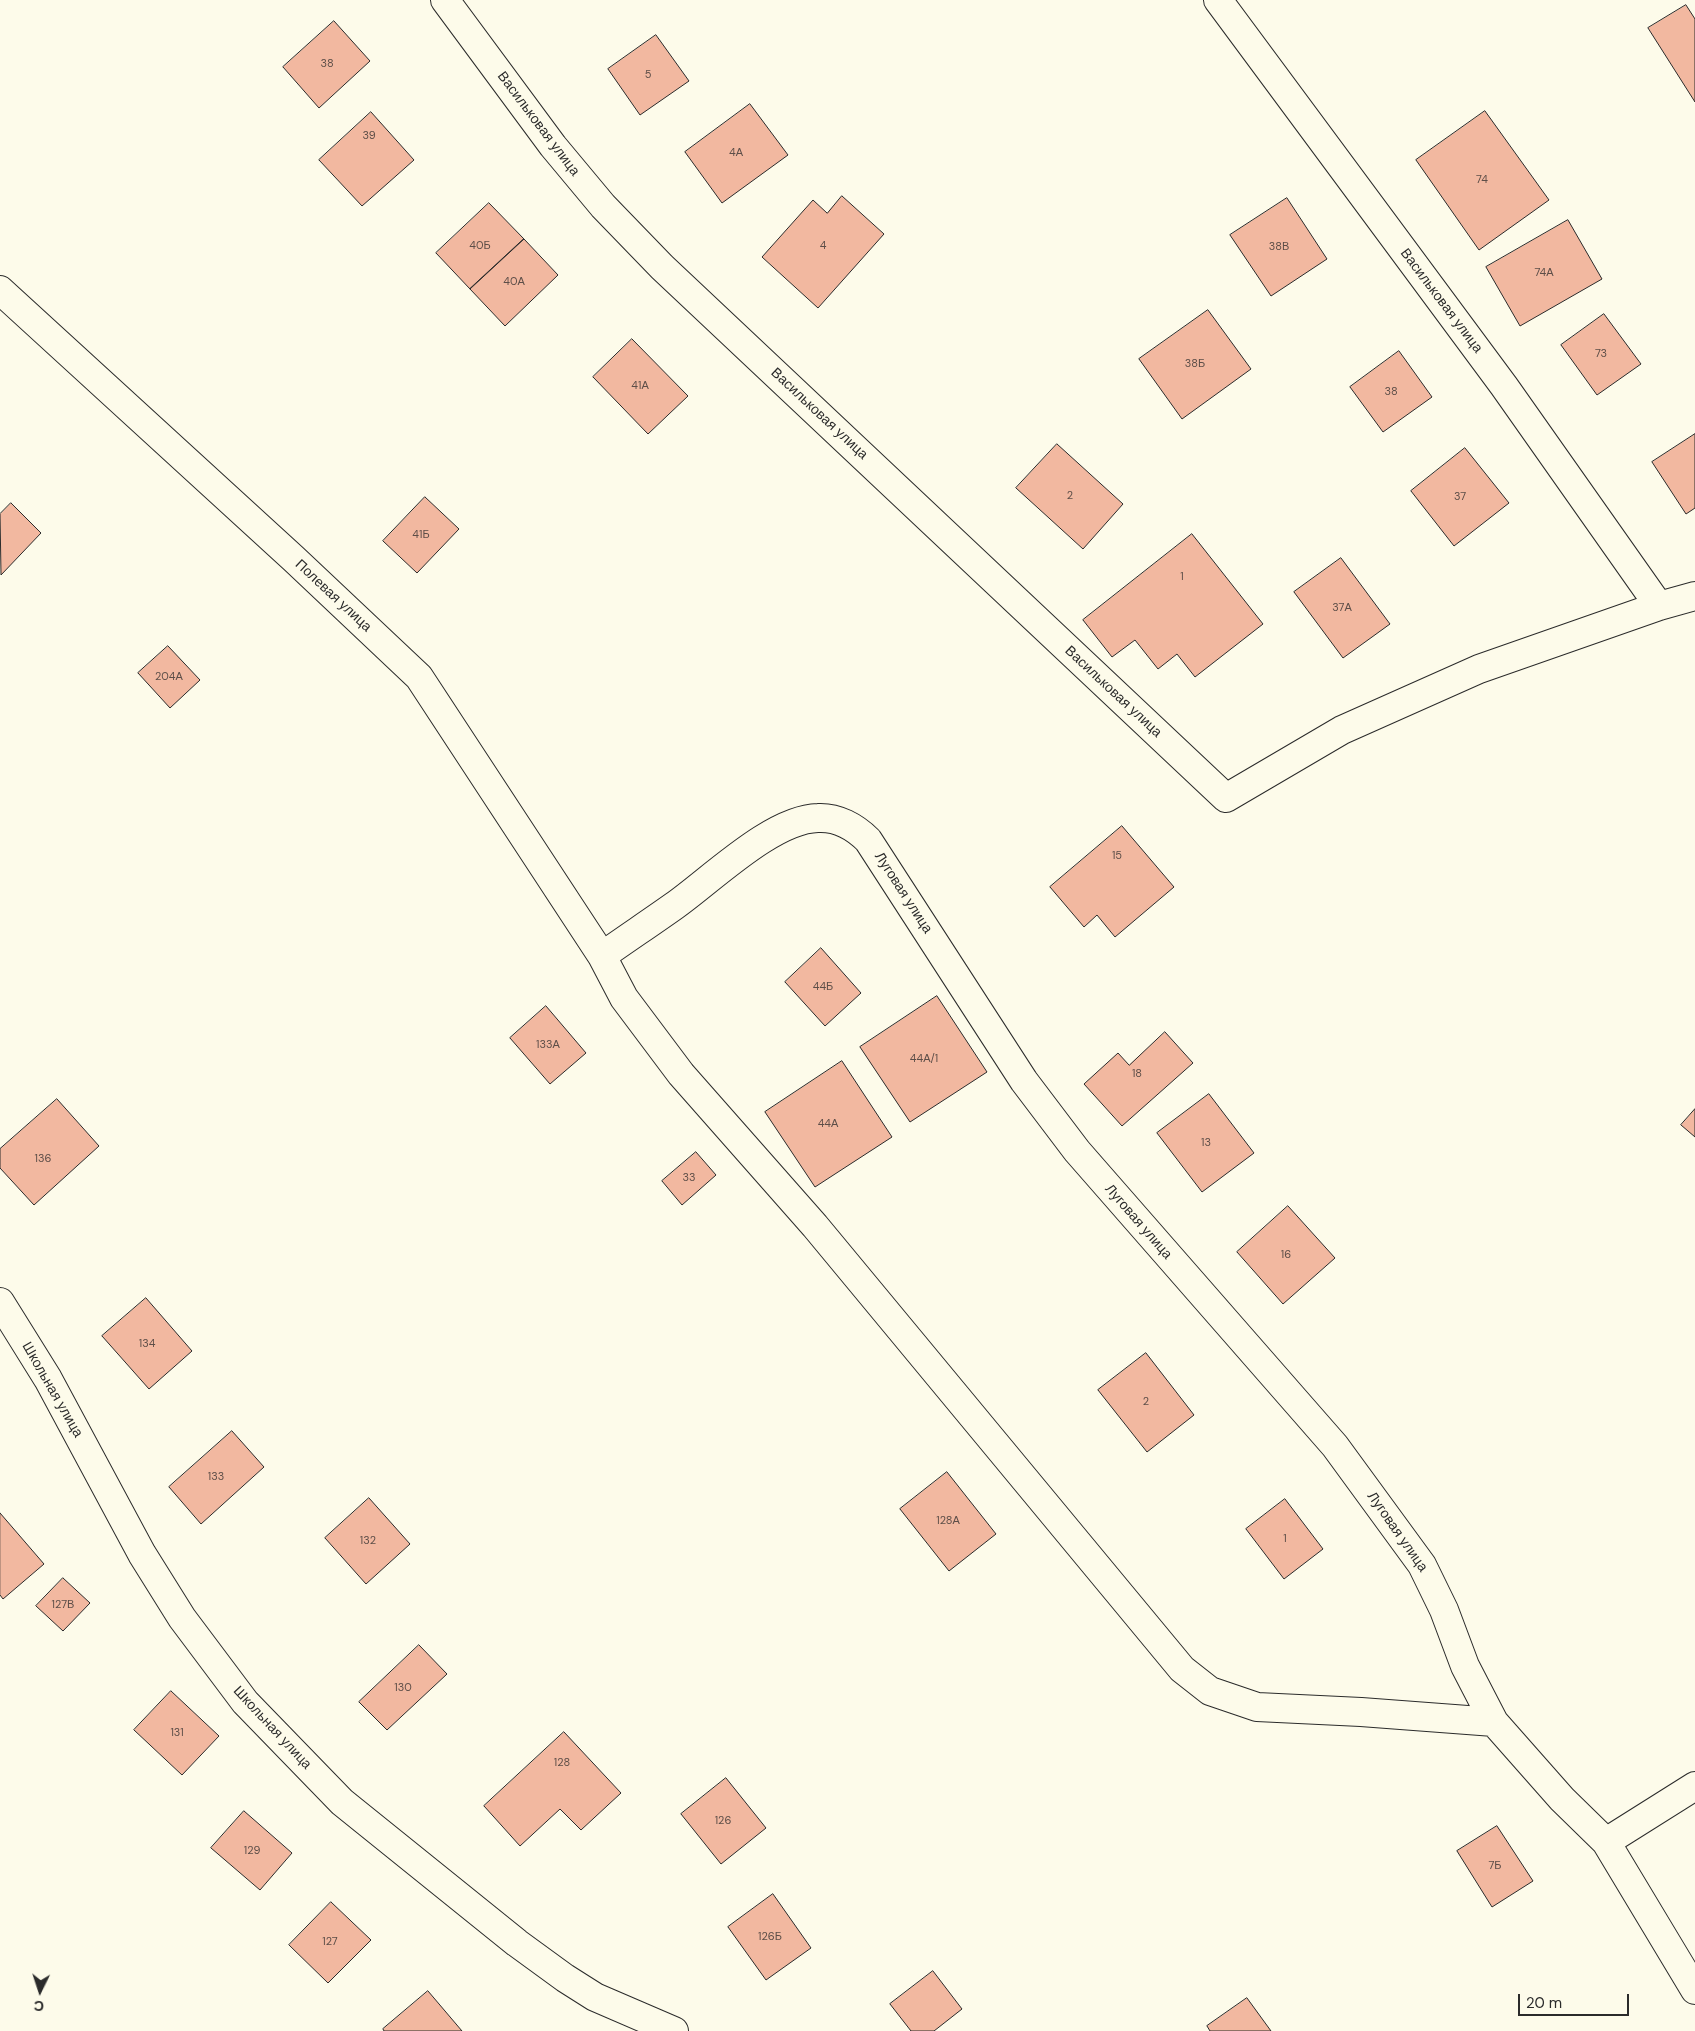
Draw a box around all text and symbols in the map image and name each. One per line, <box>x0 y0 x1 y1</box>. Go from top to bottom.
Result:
house number: 38 <box>320 57 334 71</box>
street label: Васильковая улица <box>493 68 583 180</box>
house number: 5 <box>645 68 651 82</box>
house number: 39 <box>362 129 376 143</box>
house number: 4А <box>729 146 743 160</box>
house number: 74 <box>1476 173 1488 187</box>
house number: 40Б <box>469 239 491 253</box>
house number: 4 <box>820 239 826 253</box>
house number: 38В <box>1269 240 1289 254</box>
street label: Васильковая улица <box>1396 245 1486 357</box>
house number: 74А <box>1534 266 1554 280</box>
house number: 40А <box>503 275 525 289</box>
house number: 73 <box>1595 347 1607 361</box>
house number: 38Б <box>1185 357 1205 371</box>
street label: Васильковая улица <box>767 365 871 463</box>
house number: 41А <box>631 379 649 393</box>
house number: 38 <box>1384 385 1398 399</box>
house number: 2 <box>1067 489 1073 503</box>
house number: 37 <box>1454 490 1466 504</box>
house number: 41Б <box>412 528 430 542</box>
street label: Полевая улица <box>291 556 375 636</box>
house number: 1 <box>1180 570 1184 584</box>
house number: 37А <box>1332 601 1352 615</box>
street label: Васильковая улица <box>1061 643 1165 741</box>
house number: 204А <box>155 670 183 684</box>
street label: Луговая улица <box>870 849 936 937</box>
house number: 15 <box>1112 849 1122 863</box>
house number: 44Б <box>813 980 833 994</box>
house number: 133А <box>536 1038 560 1052</box>
house number: 44А/1 <box>910 1052 938 1066</box>
house number: 18 <box>1132 1067 1142 1081</box>
house number: 44А <box>818 1117 838 1131</box>
house number: 13 <box>1201 1136 1211 1150</box>
house number: 136 <box>35 1152 51 1166</box>
house number: 33 <box>682 1171 696 1185</box>
street label: Луговая улица <box>1101 1181 1175 1263</box>
house number: 16 <box>1281 1248 1291 1262</box>
house number: 134 <box>139 1337 155 1351</box>
street label: Школьная улица <box>18 1339 86 1441</box>
house number: 2 <box>1143 1395 1149 1409</box>
house number: 133 <box>208 1470 224 1484</box>
street label: Луговая улица <box>1363 1489 1431 1575</box>
house number: 128А <box>936 1514 960 1528</box>
house number: 1 <box>1283 1532 1287 1546</box>
house number: 132 <box>360 1534 376 1548</box>
house number: 127В <box>52 1598 74 1612</box>
house number: 130 <box>394 1681 412 1695</box>
street label: Школьная улица <box>229 1683 315 1773</box>
house number: 131 <box>170 1726 184 1740</box>
house number: 128 <box>554 1756 570 1770</box>
house number: 126 <box>715 1814 731 1828</box>
house number: 129 <box>244 1844 260 1858</box>
house number: 7Б <box>1488 1859 1502 1873</box>
house number: 126Б <box>758 1930 782 1944</box>
house number: 127 <box>322 1935 338 1949</box>
north arrow <box>15 1966 65 2016</box>
scale bar <box>1520 1984 1631 2016</box>
text: 20 m <box>1526 1993 1562 2013</box>
text: С <box>33 1997 45 2015</box>

